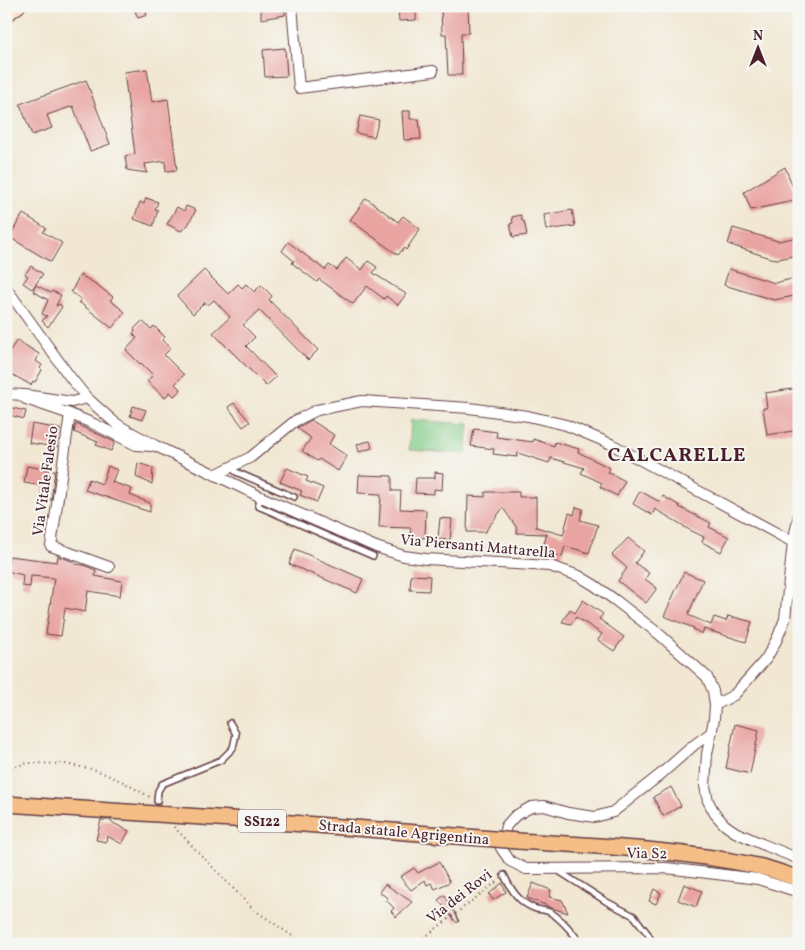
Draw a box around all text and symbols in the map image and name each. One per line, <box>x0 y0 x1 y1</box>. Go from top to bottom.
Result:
north arrow <box>732 22 782 72</box>
text: N <box>753 27 763 46</box>
street label: Via Vitale Falesio <box>28 425 65 538</box>
district label: CALCARELLE <box>608 442 746 470</box>
street label: Via Piersanti Mattarella <box>399 530 556 565</box>
road number: SS122 <box>238 809 286 832</box>
street label: Strada statale Agrigentina <box>318 816 490 851</box>
street label: Via S2 <box>626 844 668 865</box>
street label: Via dei Rovi <box>423 865 497 929</box>

